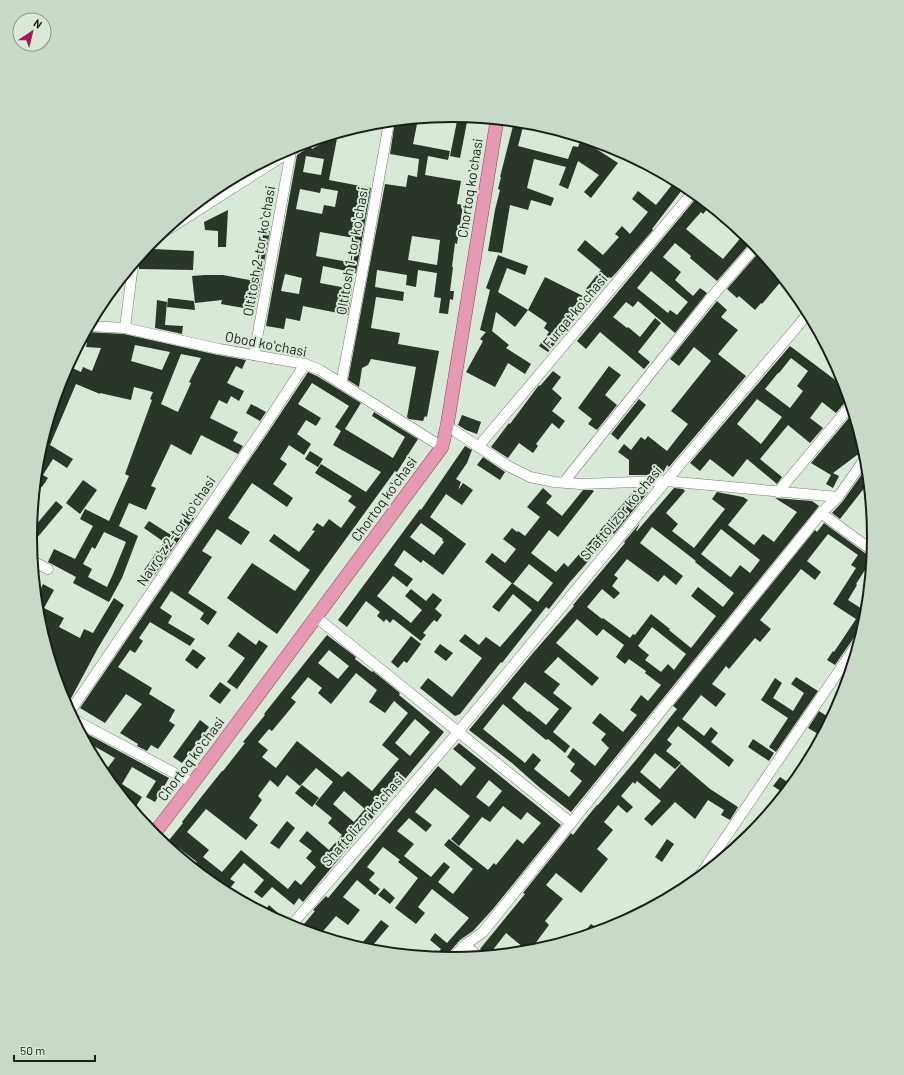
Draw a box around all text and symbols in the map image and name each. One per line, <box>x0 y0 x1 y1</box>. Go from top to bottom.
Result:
north arrow <box>12 12 52 52</box>
text: N <box>31 16 45 31</box>
street label: Chortoq koʻchasi <box>453 137 486 239</box>
street label: Oltitosh 2-tor koʻchasi <box>239 184 278 317</box>
street label: Oltitosh 1-tor koʻchasi <box>332 186 371 316</box>
street label: Furqat koʻchasi <box>539 270 611 351</box>
street label: Obod koʻchasi <box>224 327 308 360</box>
street label: Chortoq koʻchasi <box>347 453 420 544</box>
street label: Shaftolizor koʻchasi <box>576 462 665 563</box>
street label: Navroʻz 2-tor koʻchasi <box>133 473 219 589</box>
street label: Chortoq koʻchasi <box>154 713 228 804</box>
street label: Shaftolizor koʻchasi <box>318 770 408 870</box>
scale bar <box>14 1037 95 1063</box>
text: 50 m <box>20 1043 45 1057</box>

